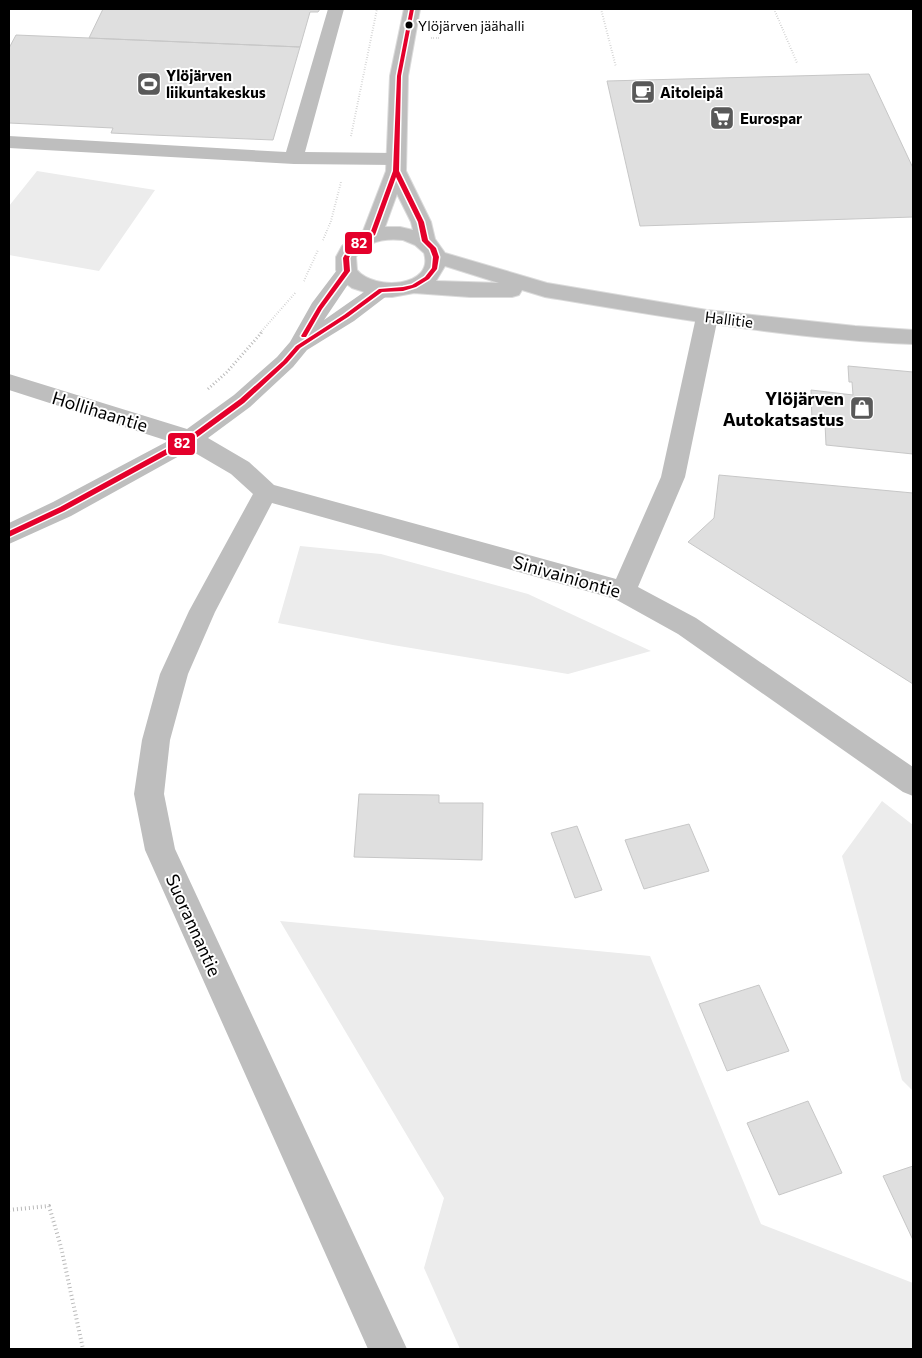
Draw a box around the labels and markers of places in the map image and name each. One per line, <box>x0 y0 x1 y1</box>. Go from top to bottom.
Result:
place label: Ylöjärven jäähalli <box>418 17 525 34</box>
marker: Ylöjärven jäähalli <box>404 20 414 30</box>
place label: Ylöjärven liikuntakeskus <box>166 66 266 101</box>
sports icon: Ylöjärven liikuntakeskus <box>136 71 162 97</box>
cafe icon: Aitoleipä <box>630 79 656 105</box>
place label: Aitoleipä <box>660 83 723 101</box>
supermarket icon: Eurospar <box>709 105 735 131</box>
place label: Eurospar <box>740 109 802 127</box>
place label: Ylöjärven Autokatsastus <box>723 387 844 430</box>
shop icon: Ylöjärven Autokatsastus <box>849 395 875 421</box>

